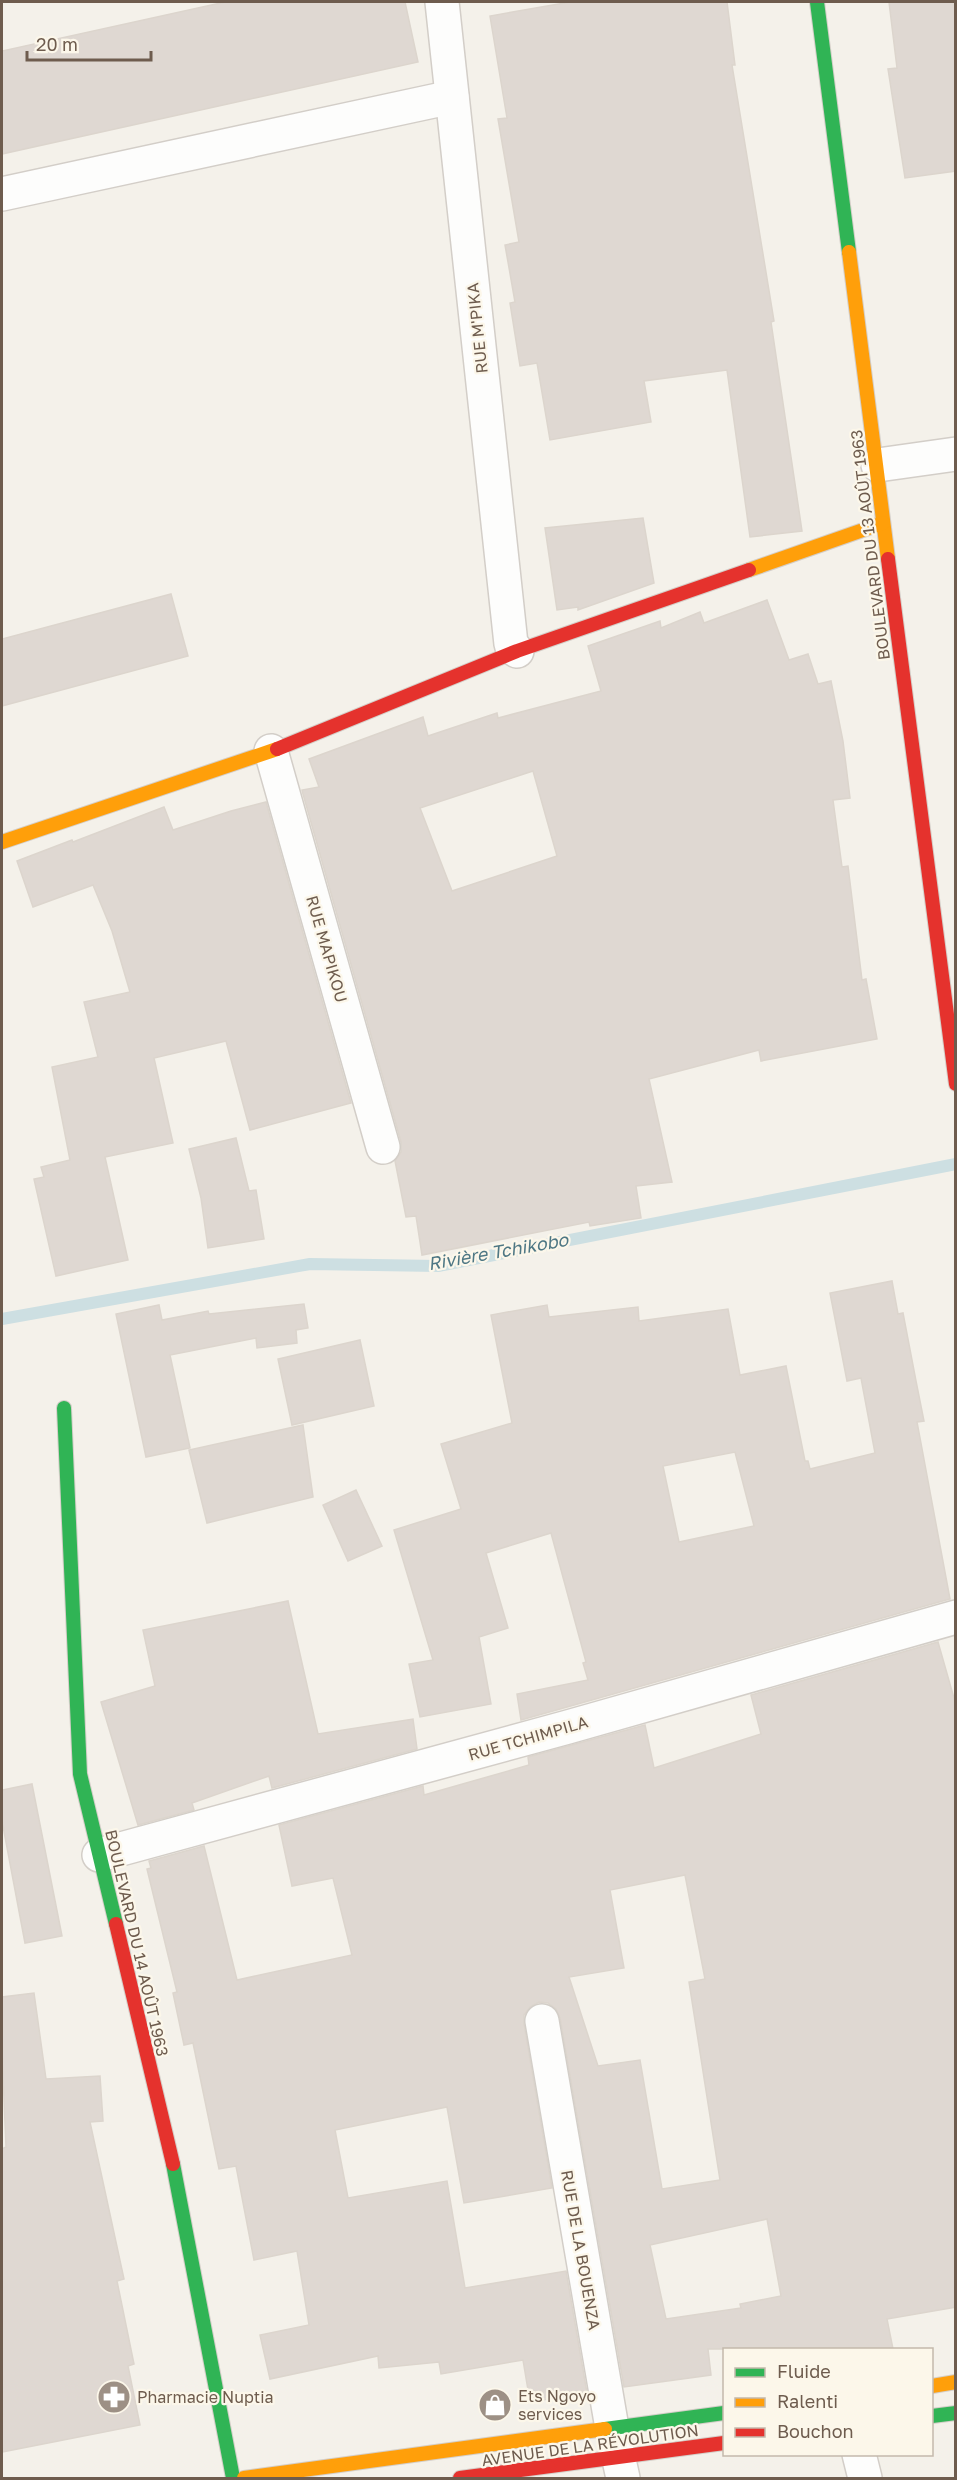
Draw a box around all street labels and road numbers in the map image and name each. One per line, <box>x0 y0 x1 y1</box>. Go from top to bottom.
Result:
street label: RUE M'PIKA <box>462 281 492 374</box>
street label: BOULEVARD DU 13 AOÛT 1963 <box>846 429 894 661</box>
street label: RUE MAPIKOU <box>302 893 352 1005</box>
street label: RUE TCHIMPILA <box>466 1711 590 1765</box>
street label: BOULEVARD DU 14 AOÛT 1963 <box>101 1828 173 2058</box>
street label: RUE DE LA BOUENZA <box>557 2169 605 2332</box>
street label: AVENUE DE LA RÉVOLUTION <box>480 2420 700 2470</box>

